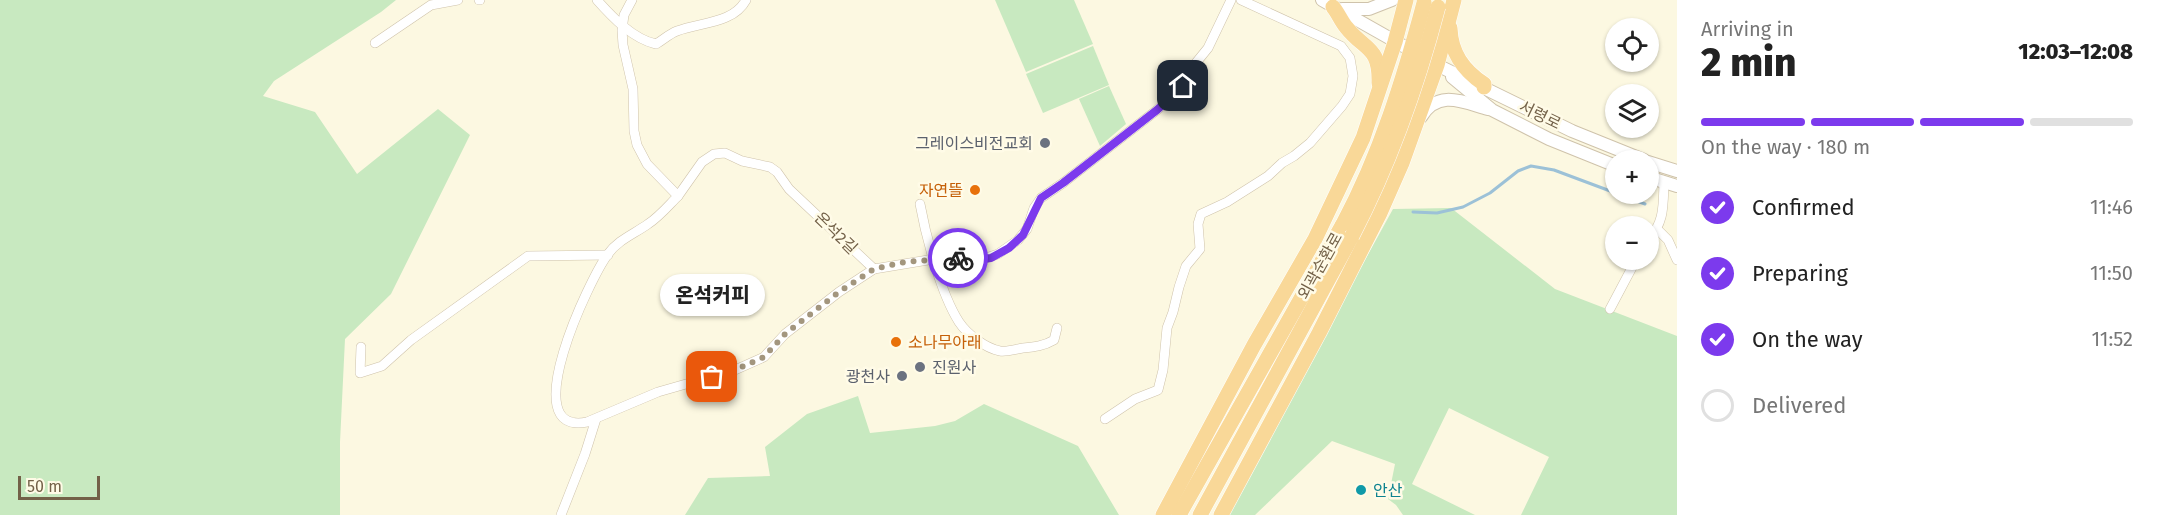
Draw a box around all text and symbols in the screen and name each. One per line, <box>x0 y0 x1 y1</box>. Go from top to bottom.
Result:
text: Arriving in <box>1701 17 1794 41</box>
map controls <box>1605 18 1659 270</box>
button: locate <box>1605 18 1659 72</box>
text: 12:03–12:08 <box>2018 38 2133 65</box>
text: 2 min <box>1701 40 1797 86</box>
pin <box>1157 60 1208 111</box>
icon: home <box>1166 69 1199 102</box>
button: layers <box>1605 84 1659 138</box>
street label: 서령로 <box>1516 97 1564 133</box>
place label: 그레이스비전교회 <box>915 134 1033 153</box>
text: On the way · 180 m <box>1701 135 1870 159</box>
marker: 그레이스비전교회 <box>1038 136 1052 150</box>
button: + <box>1605 150 1659 204</box>
place label: 자연뜰 <box>919 181 963 200</box>
marker: 자연뜰 <box>968 183 982 197</box>
icon: check <box>1701 191 1734 224</box>
text: Confirmed <box>1752 194 1855 221</box>
text: 11:46 <box>2090 195 2133 219</box>
street label: 온석2길 <box>811 208 861 258</box>
button: − <box>1605 216 1659 270</box>
courier <box>928 228 988 288</box>
street label: 외곽순환로 <box>1294 229 1346 303</box>
icon: bike <box>942 242 975 275</box>
icon: check <box>1701 257 1734 290</box>
text: Preparing <box>1752 260 1848 287</box>
text: 11:50 <box>2090 261 2133 285</box>
callout: 온석커피 <box>660 275 764 317</box>
text: 온석커피 <box>676 283 749 307</box>
icon: check <box>1701 323 1734 356</box>
text: On the way <box>1752 326 1863 353</box>
text: 11:52 <box>2091 327 2133 351</box>
place label: 소나무아래 <box>908 333 982 352</box>
marker: 소나무아래 <box>889 335 903 349</box>
pin <box>686 351 737 402</box>
place label: 진원사 <box>932 358 976 377</box>
icon: bag <box>695 360 728 393</box>
marker: 진원사 <box>913 360 927 374</box>
place label: 광천사 <box>846 367 890 386</box>
marker: 광천사 <box>895 369 909 383</box>
text: Delivered <box>1752 392 1847 419</box>
scale bar <box>18 473 100 500</box>
text: 50 m <box>27 477 62 496</box>
place label: 안산 <box>1373 481 1403 500</box>
marker: 안산 <box>1354 483 1368 497</box>

